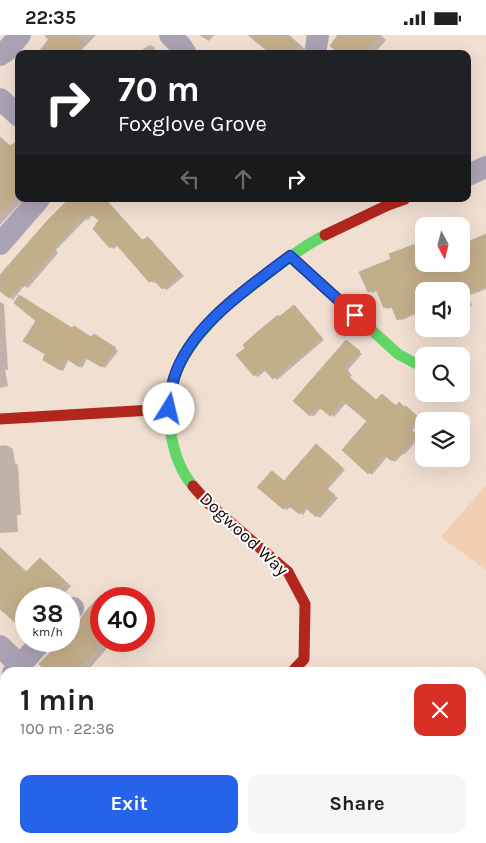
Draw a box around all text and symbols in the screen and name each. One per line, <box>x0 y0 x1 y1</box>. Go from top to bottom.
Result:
text: 22:35 <box>25 7 76 29</box>
text: 70 m <box>118 69 200 110</box>
icon: right <box>35 70 100 135</box>
text: Foxglove Grove <box>118 111 267 137</box>
icon: left <box>176 165 204 193</box>
icon: ahead <box>229 165 257 193</box>
icon: right <box>282 165 310 193</box>
north arrow <box>415 217 470 273</box>
map controls <box>415 217 470 467</box>
button: sound <box>415 282 470 337</box>
pin <box>334 294 376 336</box>
icon: arrive <box>341 301 369 329</box>
button: search <box>415 347 470 402</box>
position arrow <box>142 382 194 434</box>
button: layers <box>415 412 470 467</box>
street label: Dogwood Way <box>195 487 293 581</box>
speed limit sign: 40 <box>90 587 155 652</box>
text: 38 <box>32 599 63 628</box>
text: km/h <box>32 625 63 639</box>
text: 1 min <box>20 682 95 718</box>
button: close <box>414 684 466 736</box>
text: 100 m · 22:36 <box>20 719 114 738</box>
button: Exit <box>20 775 238 833</box>
button: Share <box>248 775 466 833</box>

